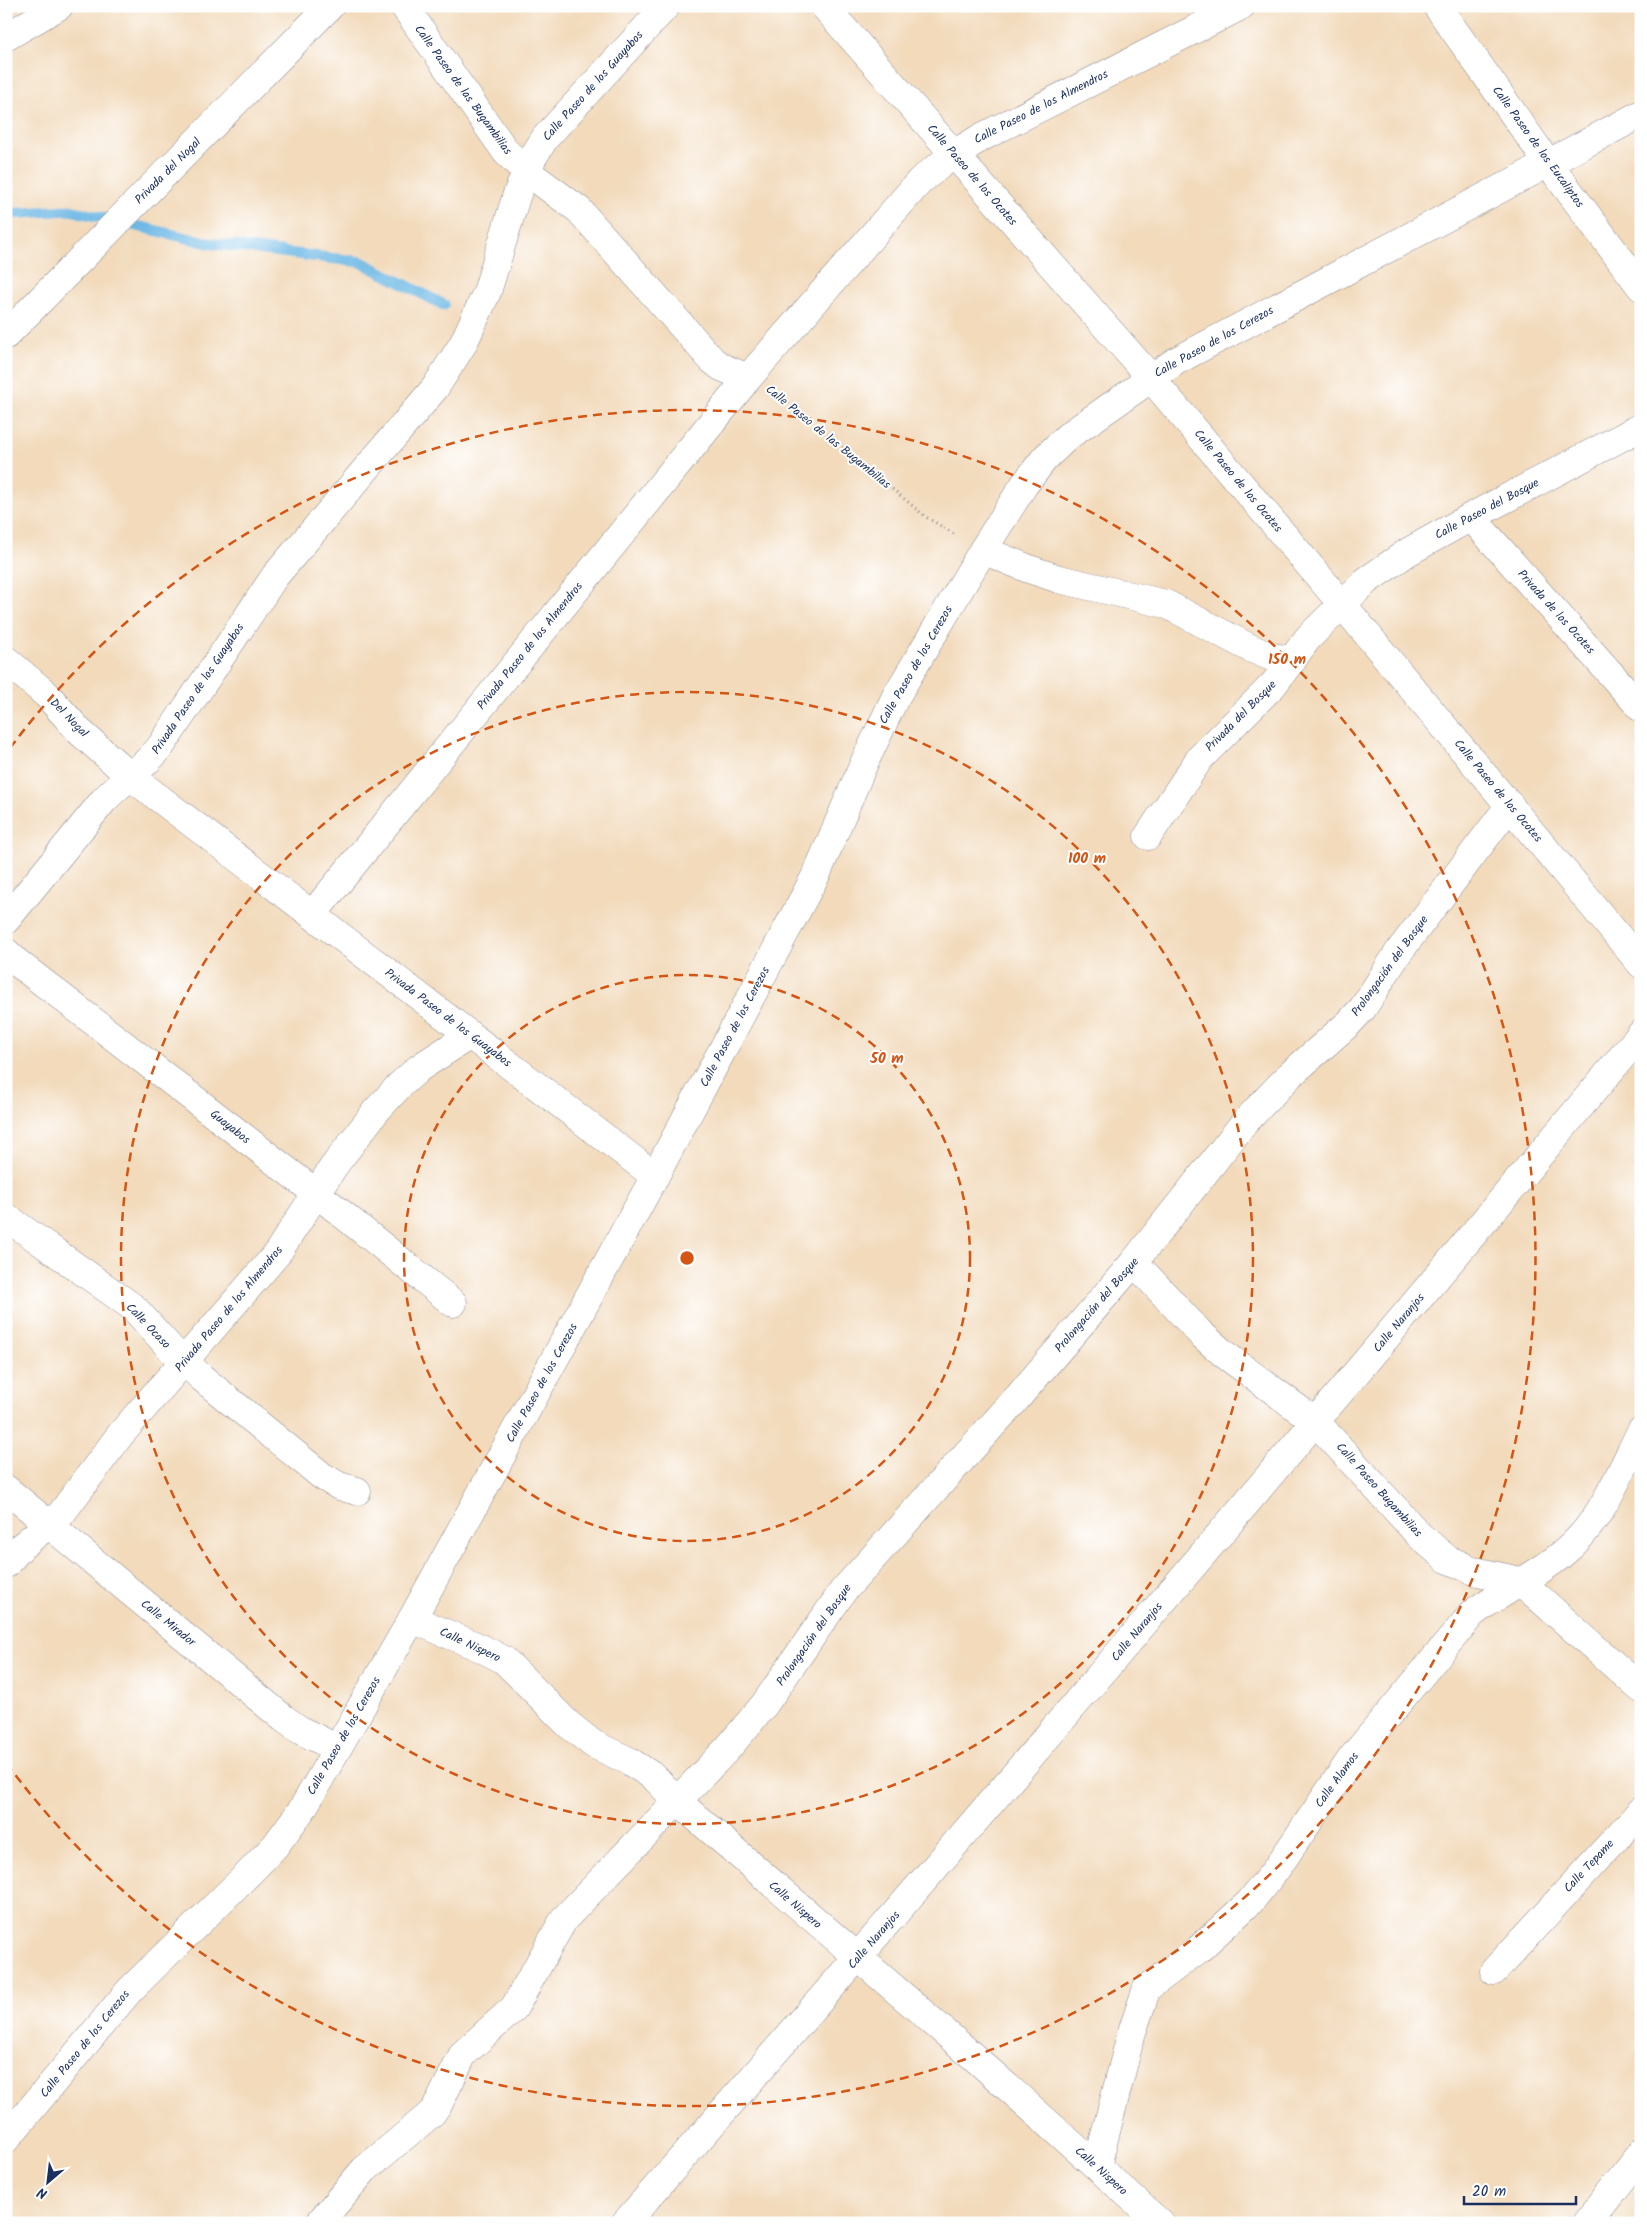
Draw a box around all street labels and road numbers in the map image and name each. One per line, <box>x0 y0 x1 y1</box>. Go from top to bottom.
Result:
street label: Calle Paseo de las Bugambilias <box>409 21 517 159</box>
street label: Calle Paseo de los Guayabos <box>538 26 648 146</box>
street label: Calle Paseo de los Almendros <box>971 65 1111 149</box>
street label: Calle Paseo de los Eucaliptos <box>1487 82 1589 212</box>
street label: Calle Paseo de los Ocotes <box>922 120 1022 230</box>
street label: Privada del Nogal <box>130 133 206 209</box>
street label: Calle Paseo de los Cerezos <box>1151 301 1277 383</box>
street label: Calle Paseo de las Bugambilias <box>761 380 895 494</box>
street label: Calle Paseo de los Ocotes <box>1189 425 1287 537</box>
street label: Calle Paseo del Bosque <box>1431 473 1543 545</box>
street label: Privada de los Ocotes <box>1513 565 1599 659</box>
street label: Privada Paseo de los Almendros <box>472 578 588 714</box>
street label: Calle Paseo de los Cerezos <box>874 602 958 728</box>
street label: Privada Paseo de los Guayabos <box>147 620 249 758</box>
street label: Privada del Bosque <box>1201 675 1282 756</box>
street label: Del Nogal <box>45 694 93 742</box>
street label: Calle Paseo de los Ocotes <box>1449 735 1547 847</box>
street label: Prolongación del Bosque <box>1347 911 1434 1021</box>
street label: Calle Paseo de los Cerezos <box>695 963 775 1091</box>
street label: Privada Paseo de los Guayabos <box>381 964 515 1072</box>
street label: Guayabos <box>206 1105 254 1149</box>
street label: Privada Paseo de los Almendros <box>170 1242 288 1376</box>
street label: Prolongación del Bosque <box>1050 1253 1144 1357</box>
street label: Calle Naranjos <box>1368 1289 1430 1357</box>
street label: Calle Ocaso <box>121 1299 175 1353</box>
street label: Calle Paseo de los Cerezos <box>501 1320 583 1446</box>
street label: Calle Paseo Bugambilias <box>1331 1438 1427 1542</box>
street label: Prolongación del Bosque <box>772 1579 857 1690</box>
street label: Calle Mirador <box>136 1595 201 1652</box>
street label: Calle Naranjos <box>1106 1598 1168 1666</box>
street label: Calle Nispero <box>436 1623 504 1667</box>
street label: Calle Paseo de los Cerezos <box>302 1673 386 1799</box>
street label: Calle Alamos <box>1310 1748 1364 1812</box>
street label: Calle Tepame <box>1559 1835 1619 1897</box>
street label: Calle Nispero <box>764 1876 826 1934</box>
street label: Calle Naranjos <box>843 1906 905 1974</box>
street label: Calle Paseo de los Cerezos <box>35 1986 135 2102</box>
street label: Calle Nispero <box>1070 2142 1132 2200</box>

